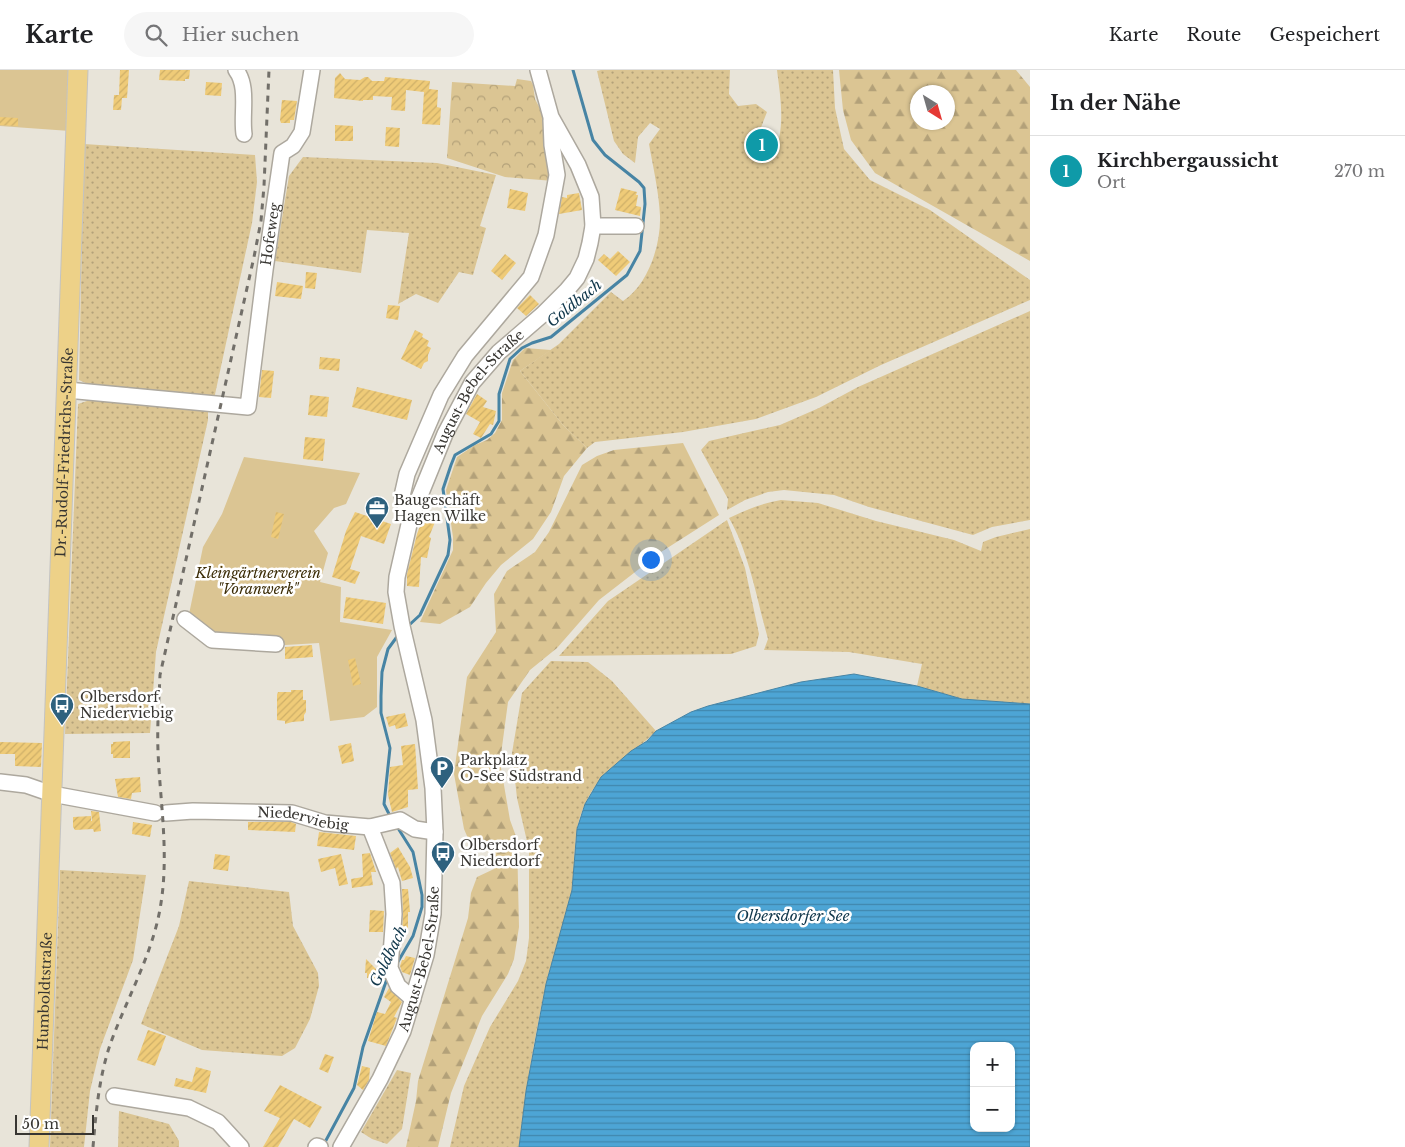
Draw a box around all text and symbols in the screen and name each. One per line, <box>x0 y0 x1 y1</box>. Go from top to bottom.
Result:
search box <box>124 12 474 57</box>
text: Karte <box>25 20 94 49</box>
icon: search <box>142 21 170 49</box>
text: Hier suchen <box>182 23 299 46</box>
text: Karte <box>1109 24 1158 46</box>
text: Route <box>1186 24 1241 46</box>
text: Gespeichert <box>1269 24 1380 46</box>
north arrow <box>910 85 955 130</box>
text: In der Nähe <box>1050 90 1181 116</box>
pin: 1 <box>746 126 778 164</box>
text: Kirchbergaussicht <box>1097 149 1279 172</box>
text: 1 <box>1063 161 1069 181</box>
text: 270 m <box>1334 161 1385 181</box>
text: Ort <box>1097 172 1126 192</box>
street label: Hofeweg <box>257 201 284 267</box>
water label: Goldbach <box>543 275 606 331</box>
street label: August-Bebel-Straße <box>429 326 528 457</box>
street label: Dr.-Rudolf-Friedrichs-Straße <box>51 347 77 558</box>
place label: Baugeschäft Hagen Wilke <box>394 491 486 525</box>
office icon: Baugeschäft Hagen Wilke <box>364 495 390 529</box>
your location <box>638 547 664 573</box>
park label: Kleingärtnerverein "Voranwerk" <box>194 564 321 598</box>
place label: Olbersdorf Niederviebig <box>80 688 174 722</box>
bus stop icon: Olbersdorf Niederviebig <box>49 692 75 726</box>
place label: Parkplatz O-See Südstrand <box>460 751 582 785</box>
parking icon: Parkplatz O-See Südstrand <box>429 755 455 789</box>
street label: Niederviebig <box>257 803 350 834</box>
place label: Olbersdorf Niederdorf <box>460 836 543 870</box>
bus stop icon: Olbersdorf Niederdorf <box>430 840 456 874</box>
street label: August-Bebel-Straße <box>394 886 443 1035</box>
water label: Olbersdorfer See <box>737 906 850 925</box>
water label: Goldbach <box>365 922 411 990</box>
street label: Humboldtstraße <box>34 932 56 1051</box>
map controls <box>970 1042 1015 1132</box>
button: + <box>970 1042 1015 1087</box>
button: − <box>970 1087 1015 1132</box>
scale bar <box>15 1112 94 1135</box>
text: 50 m <box>22 1115 59 1133</box>

